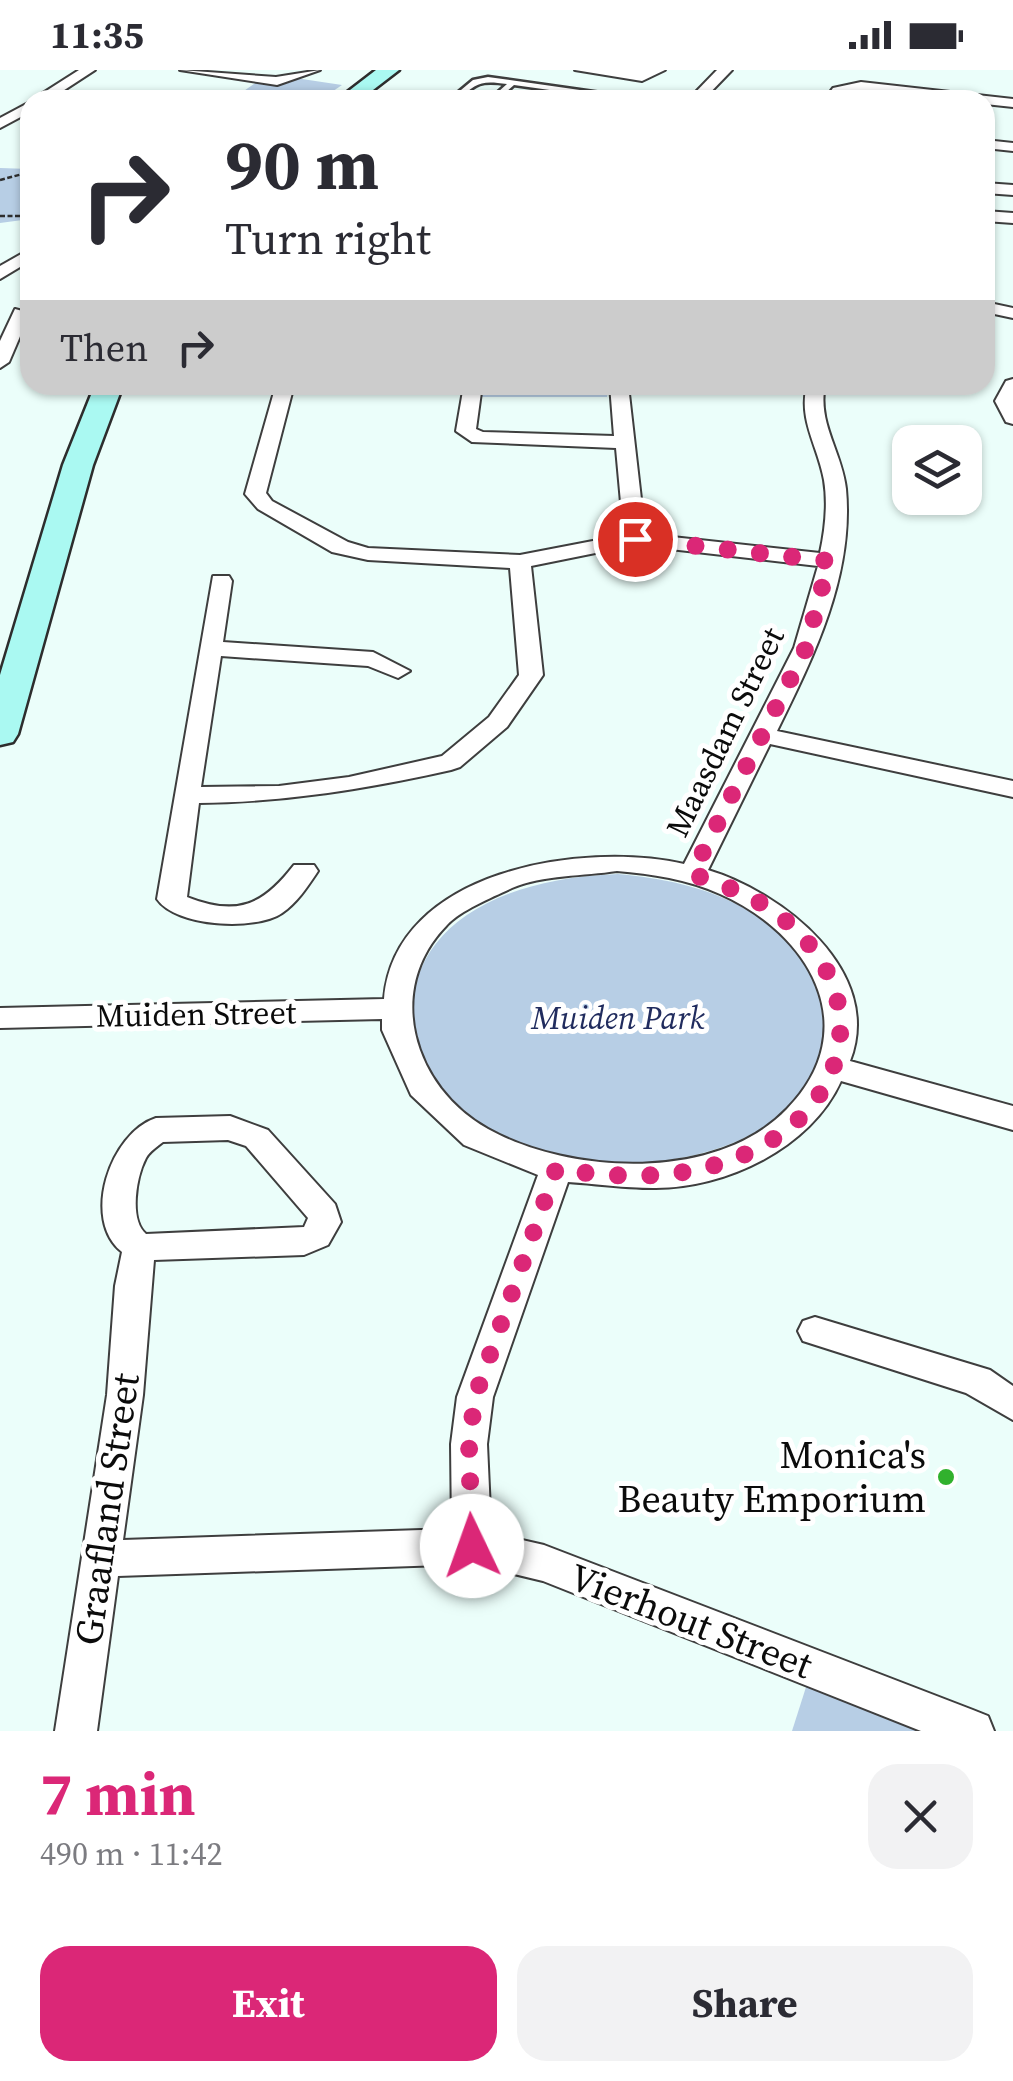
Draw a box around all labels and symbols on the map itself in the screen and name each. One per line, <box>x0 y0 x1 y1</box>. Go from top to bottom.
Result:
pin <box>593 497 678 582</box>
street label: Maasdam Street <box>655 620 795 844</box>
street label: Muiden Street <box>95 990 297 1038</box>
park label: Muiden Park <box>530 996 705 1040</box>
street label: Graafland Street <box>62 1369 152 1648</box>
place label: Monica's Beauty Emporium <box>618 1429 926 1525</box>
marker: Monica's Beauty Emporium <box>935 1466 957 1488</box>
position arrow <box>420 1494 524 1598</box>
street label: Vierhout Street <box>562 1551 820 1691</box>

